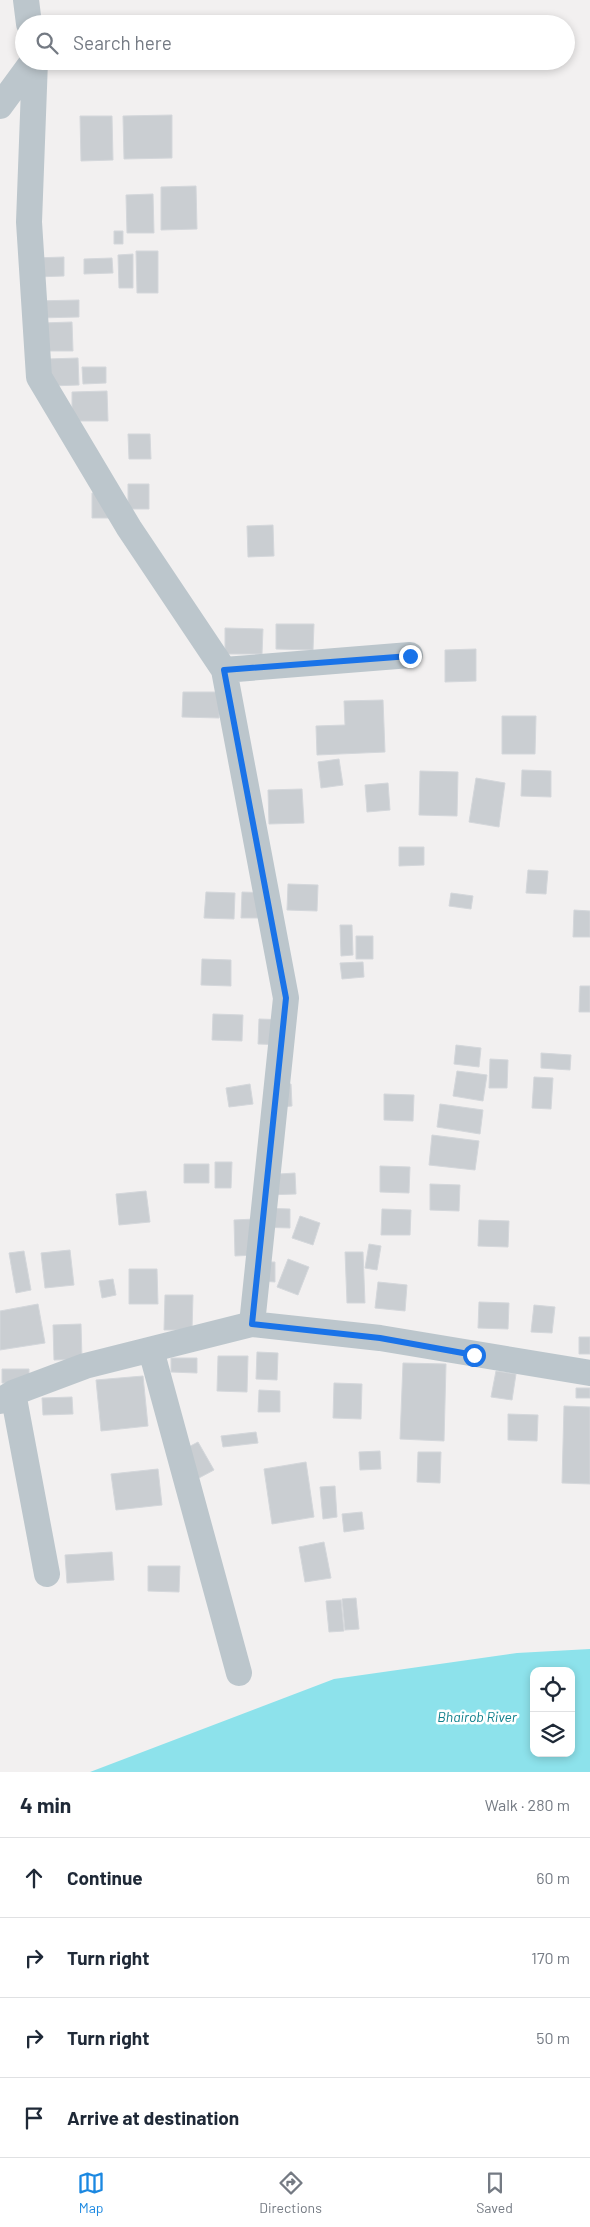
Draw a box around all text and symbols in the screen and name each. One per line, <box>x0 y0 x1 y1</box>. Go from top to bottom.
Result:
search box <box>15 15 575 70</box>
icon: search <box>33 29 61 57</box>
text: Search here <box>73 31 172 54</box>
route end <box>399 645 422 668</box>
route start <box>463 1344 486 1367</box>
map controls <box>530 1667 575 1757</box>
button: locate <box>530 1667 575 1712</box>
water label: Bhairob River <box>437 1708 518 1725</box>
button: layers <box>530 1712 575 1757</box>
text: 4 min <box>20 1792 71 1817</box>
text: Walk · 280 m <box>485 1795 570 1814</box>
icon: ahead <box>20 1864 48 1892</box>
text: Continue <box>67 1866 143 1889</box>
text: 60 m <box>536 1868 570 1887</box>
icon: right <box>20 1944 48 1972</box>
text: Turn right <box>67 1946 149 1969</box>
text: 170 m <box>531 1948 570 1967</box>
icon: right <box>20 2024 48 2052</box>
text: Turn right <box>67 2026 149 2049</box>
text: 50 m <box>536 2028 570 2047</box>
icon: arrive <box>20 2104 48 2132</box>
text: Arrive at destination <box>67 2106 239 2129</box>
tab: Map <box>77 2169 105 2216</box>
tab: Directions <box>259 2169 322 2216</box>
tab: Saved <box>476 2169 513 2216</box>

